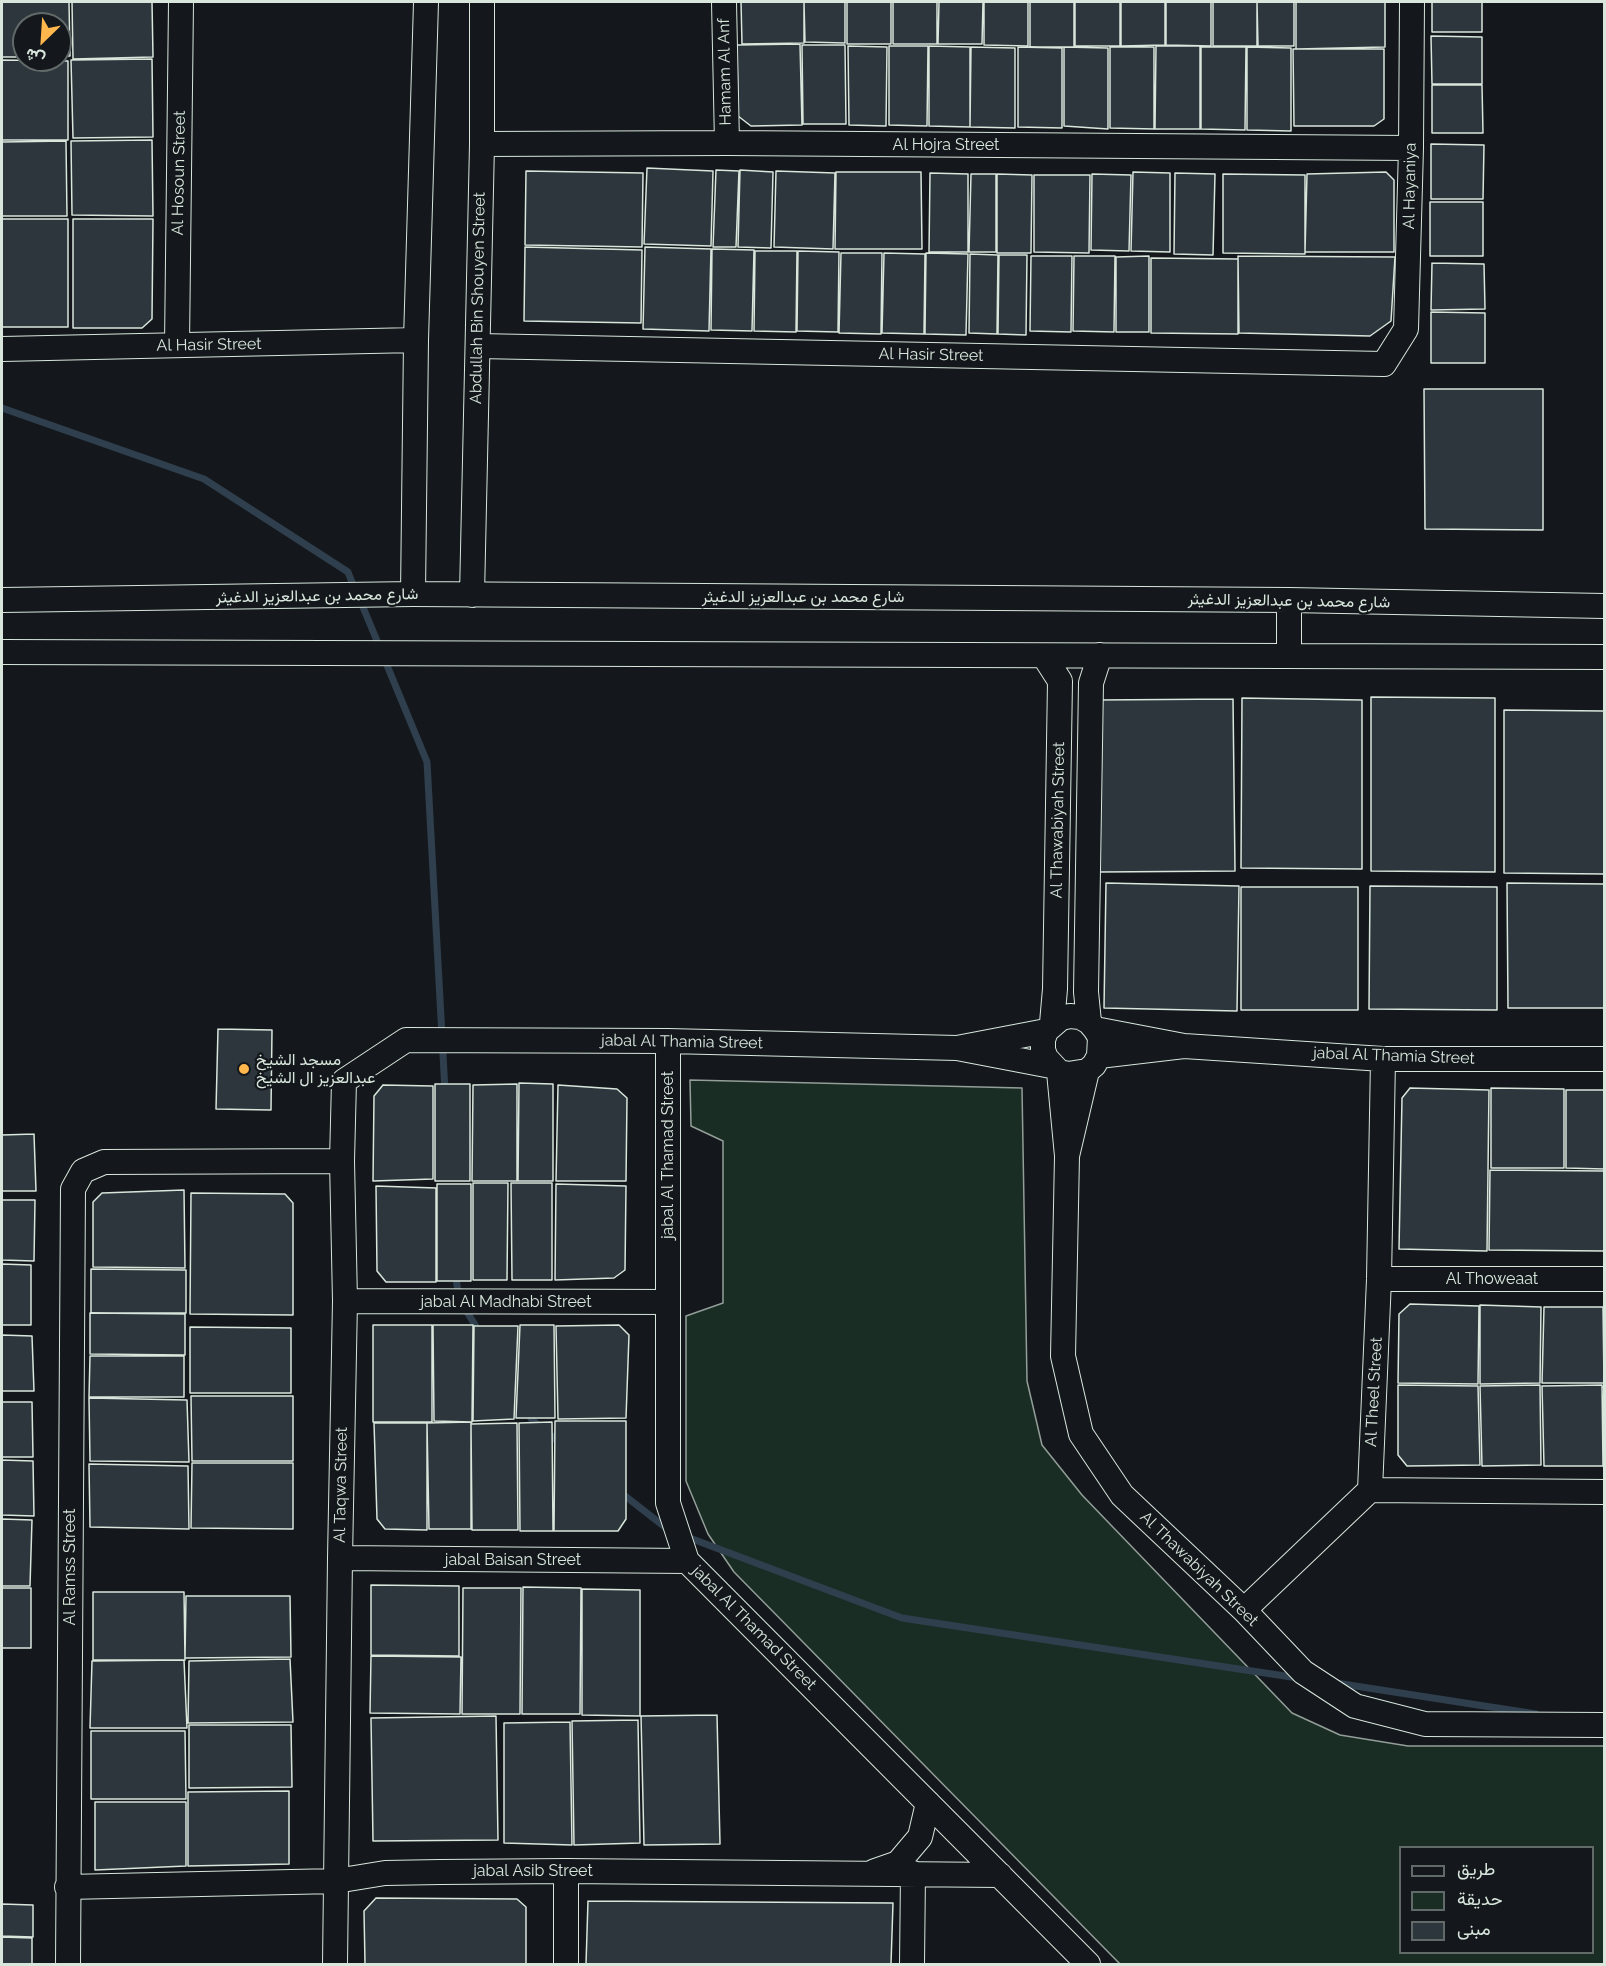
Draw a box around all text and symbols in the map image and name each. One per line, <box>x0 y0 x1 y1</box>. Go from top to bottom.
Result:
north arrow <box>12 12 72 72</box>
street label: Hamam Al Anf <box>714 18 736 126</box>
text: ش <box>22 44 48 70</box>
street label: Al Hosoun Street <box>168 110 190 236</box>
street label: Al Hojra Street <box>893 135 999 155</box>
street label: Al Hayaniya <box>1400 143 1420 229</box>
street label: Abdullah Bin Shouyen Street <box>467 192 489 404</box>
street label: Al Hasir Street <box>156 334 262 356</box>
street label: Al Hasir Street <box>878 344 984 366</box>
street label: شارع محمد بن عبدالعزيز الدغيثر <box>216 585 418 607</box>
street label: شارع محمد بن عبدالعزيز الدغيثر <box>702 587 904 607</box>
street label: شارع محمد بن عبدالعزيز الدغيثر <box>1188 590 1390 612</box>
street label: Al Thawabiyah Street <box>1047 742 1069 898</box>
street label: jabal Al Thamia Street <box>601 1031 763 1053</box>
street label: jabal Al Thamia Street <box>1313 1044 1475 1068</box>
place label: مسجد الشيخ عبدالعزيز ال الشيخ <box>256 1050 375 1088</box>
marker: مسجد الشيخ عبدالعزيز ال الشيخ <box>237 1062 251 1076</box>
street label: jabal Al Thamad Street <box>658 1071 678 1239</box>
street label: Al Thoweaat <box>1446 1269 1538 1289</box>
street label: jabal Al Madhabi Street <box>420 1292 592 1312</box>
street label: Al Theel Street <box>1362 1337 1386 1447</box>
street label: Al Taqwa Street <box>330 1427 352 1543</box>
street label: Al Thawabiyah Street <box>1136 1508 1262 1630</box>
street label: Al Ramss Street <box>60 1509 80 1625</box>
street label: jabal Baisan Street <box>445 1550 581 1570</box>
street label: jabal Al Thamad Street <box>688 1562 820 1694</box>
legend <box>1399 1846 1594 1954</box>
text: طريق <box>1457 1858 1495 1879</box>
street label: jabal Asib Street <box>473 1861 593 1881</box>
text: حديقة <box>1457 1888 1503 1909</box>
text: مبنى <box>1457 1918 1491 1939</box>

